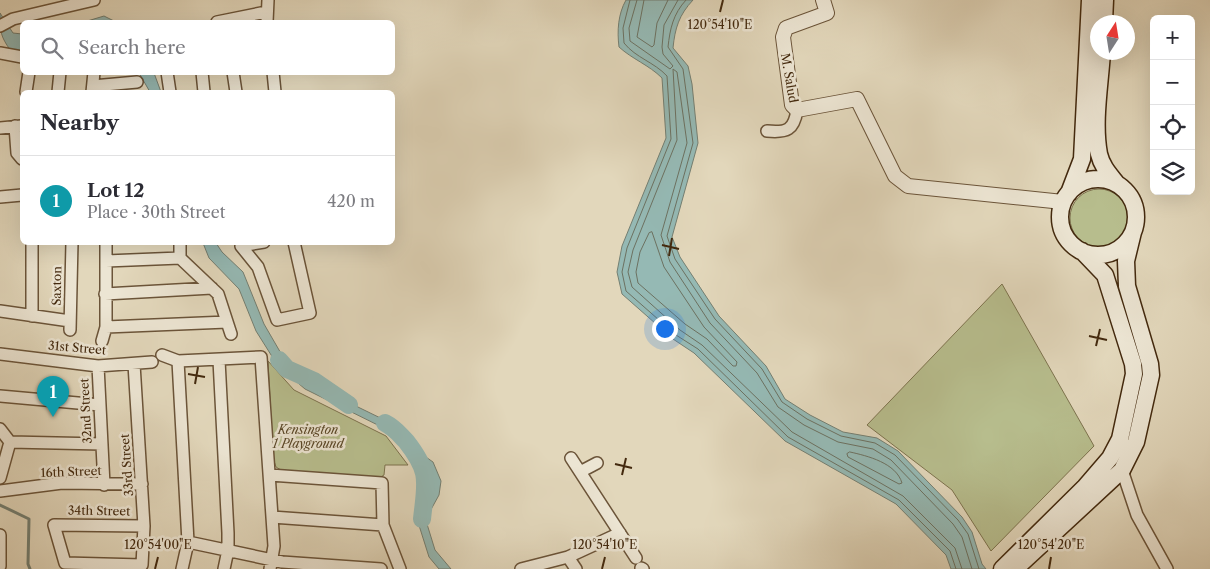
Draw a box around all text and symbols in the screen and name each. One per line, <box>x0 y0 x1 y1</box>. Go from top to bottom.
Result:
north arrow <box>1090 15 1135 60</box>
map controls <box>1150 15 1195 195</box>
button: + <box>1150 15 1195 60</box>
text: 120°54'10"E <box>688 17 752 32</box>
search box <box>20 20 395 75</box>
icon: search <box>38 34 66 62</box>
text: Search here <box>78 36 186 59</box>
street label: M. Salud <box>778 52 801 105</box>
button: − <box>1150 60 1195 105</box>
button: locate <box>1150 105 1195 150</box>
text: Nearby <box>40 110 119 135</box>
button: layers <box>1150 150 1195 195</box>
text: Lot 12 <box>87 179 144 202</box>
text: 1 <box>52 191 60 211</box>
text: 420 m <box>327 191 375 211</box>
text: Place · 30th Street <box>87 202 225 222</box>
street label: Saxton <box>49 266 64 306</box>
your location <box>652 316 678 342</box>
street label: 31st Street <box>47 337 107 358</box>
pin: 1 <box>37 376 69 417</box>
street label: 32nd Street <box>76 377 95 444</box>
park label: Kensington 1 Playground <box>271 422 345 451</box>
street label: 33rd Street <box>117 433 136 497</box>
street label: 16th Street <box>40 463 102 480</box>
street label: 34th Street <box>68 502 131 519</box>
text: 120°54'00"E <box>124 537 192 552</box>
text: 120°54'10"E <box>573 537 637 552</box>
text: 120°54'20"E <box>1018 537 1084 552</box>

